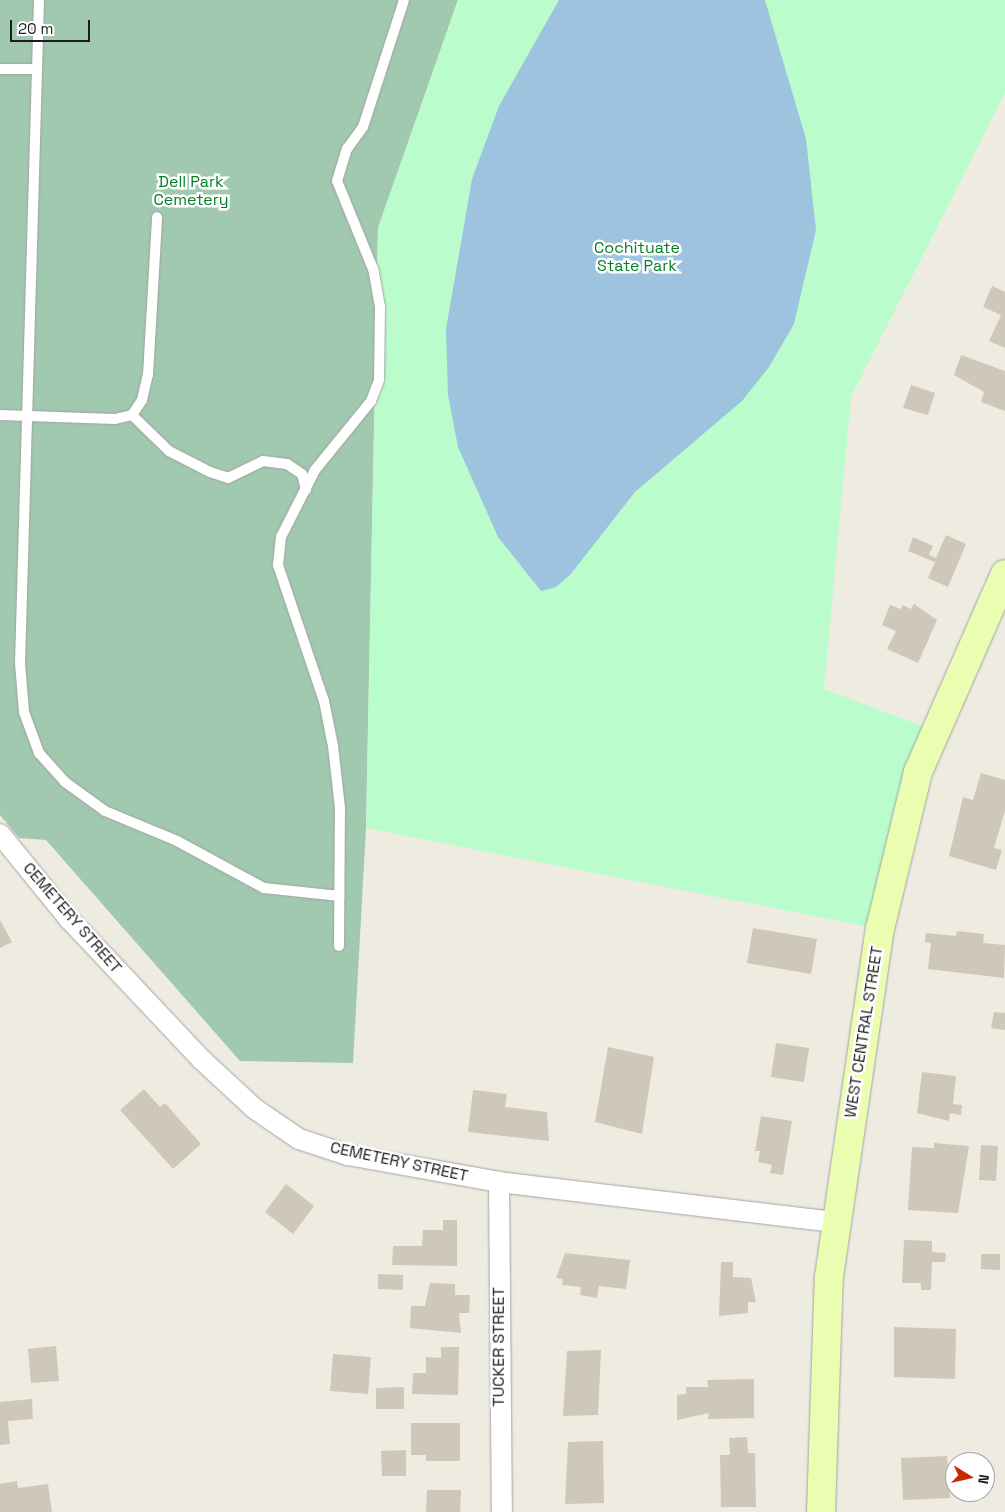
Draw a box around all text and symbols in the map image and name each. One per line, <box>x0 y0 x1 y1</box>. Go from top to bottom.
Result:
scale bar <box>12 10 92 42</box>
text: 20 m <box>18 19 53 38</box>
park label: Dell Park Cemetery <box>153 172 229 210</box>
park label: Cochituate State Park <box>594 238 680 276</box>
street label: CEMETERY STREET <box>19 859 125 977</box>
street label: WEST CENTRAL STREET <box>841 944 887 1120</box>
street label: CEMETERY STREET <box>328 1138 470 1186</box>
street label: TUCKER STREET <box>489 1287 509 1407</box>
north arrow <box>945 1452 995 1502</box>
text: N <box>974 1473 993 1485</box>

